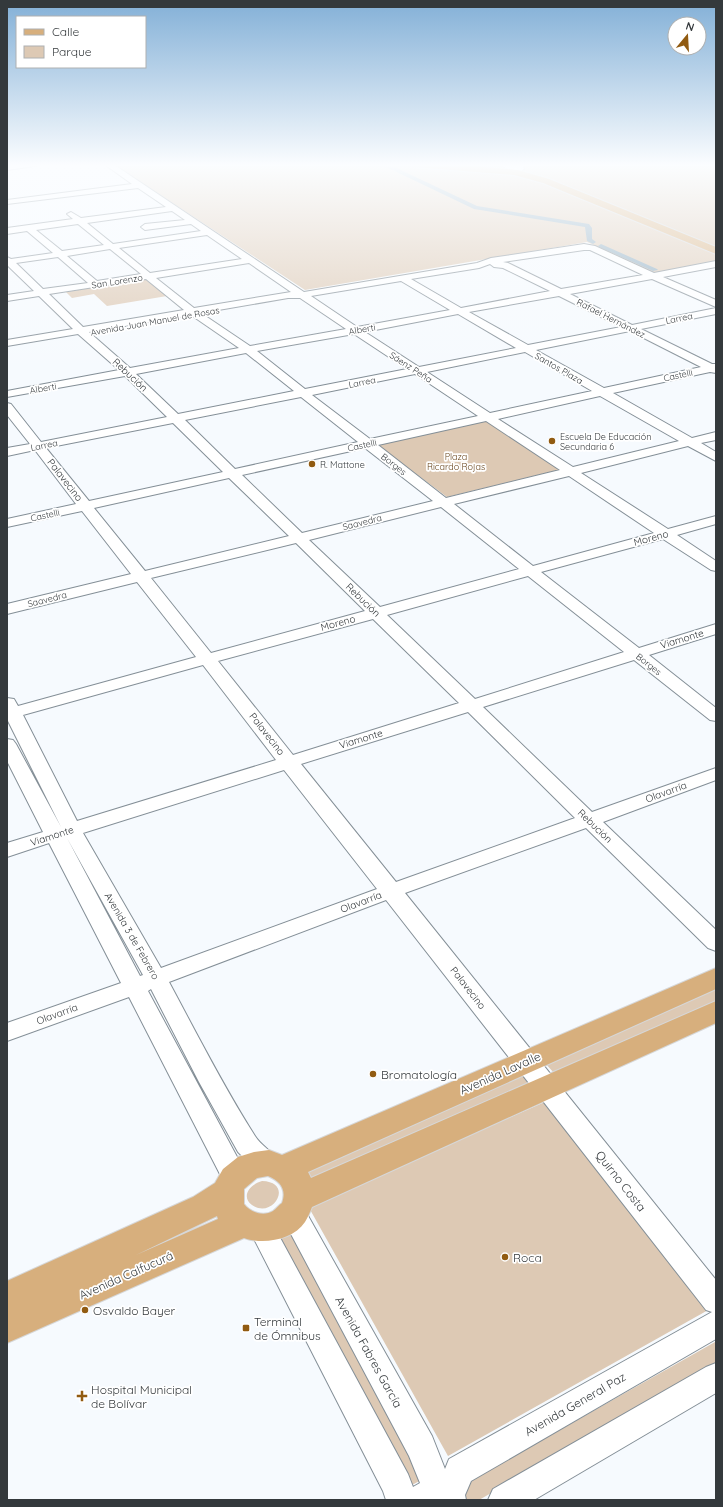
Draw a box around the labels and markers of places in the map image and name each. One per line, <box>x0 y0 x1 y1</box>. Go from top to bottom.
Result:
place label: Escuela De Educación Secundaria 6 <box>560 431 651 452</box>
marker: Escuela De Educación Secundaria 6 <box>547 436 557 446</box>
marker: R. Mattone <box>307 459 317 469</box>
place label: R. Mattone <box>320 459 365 470</box>
place label: Bromatología <box>381 1067 457 1082</box>
marker: Bromatología <box>368 1069 378 1079</box>
place label: Roca <box>513 1250 542 1265</box>
marker: Roca <box>500 1252 510 1262</box>
place label: Osvaldo Bayer <box>93 1303 175 1318</box>
marker: Osvaldo Bayer <box>80 1305 90 1315</box>
place label: Terminal de Ómnibus <box>254 1314 321 1343</box>
marker: Terminal de Ómnibus <box>241 1323 251 1333</box>
place label: Hospital Municipal de Bolívar <box>91 1382 192 1411</box>
marker: Hospital Municipal de Bolívar <box>76 1390 88 1402</box>

